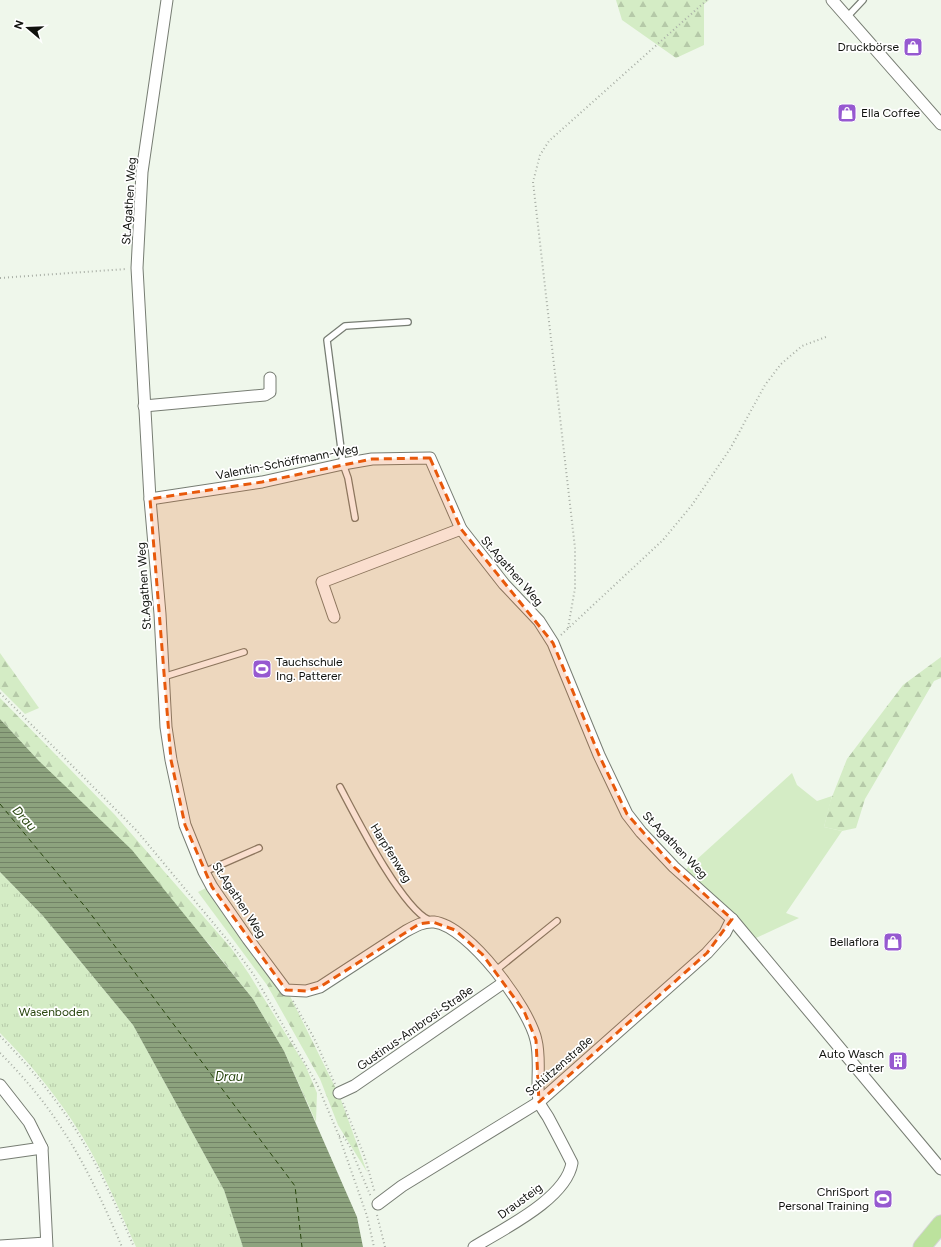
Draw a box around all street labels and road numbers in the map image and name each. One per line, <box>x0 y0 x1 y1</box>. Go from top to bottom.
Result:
street label: St.Agathen Weg <box>119 157 139 245</box>
street label: Valentin-Schöffmann-Weg <box>215 441 359 483</box>
street label: St.Agathen Weg <box>478 533 546 609</box>
street label: St.Agathen Weg <box>134 542 154 630</box>
street label: St.Agathen Weg <box>640 809 710 881</box>
street label: Harpfenweg <box>367 821 415 885</box>
street label: St.Agathen Weg <box>209 859 269 941</box>
street label: Gustinus-Ambrosi-Straße <box>355 982 476 1073</box>
street label: Schützenstraße <box>522 1033 596 1099</box>
street label: Drausteig <box>495 1180 545 1222</box>

